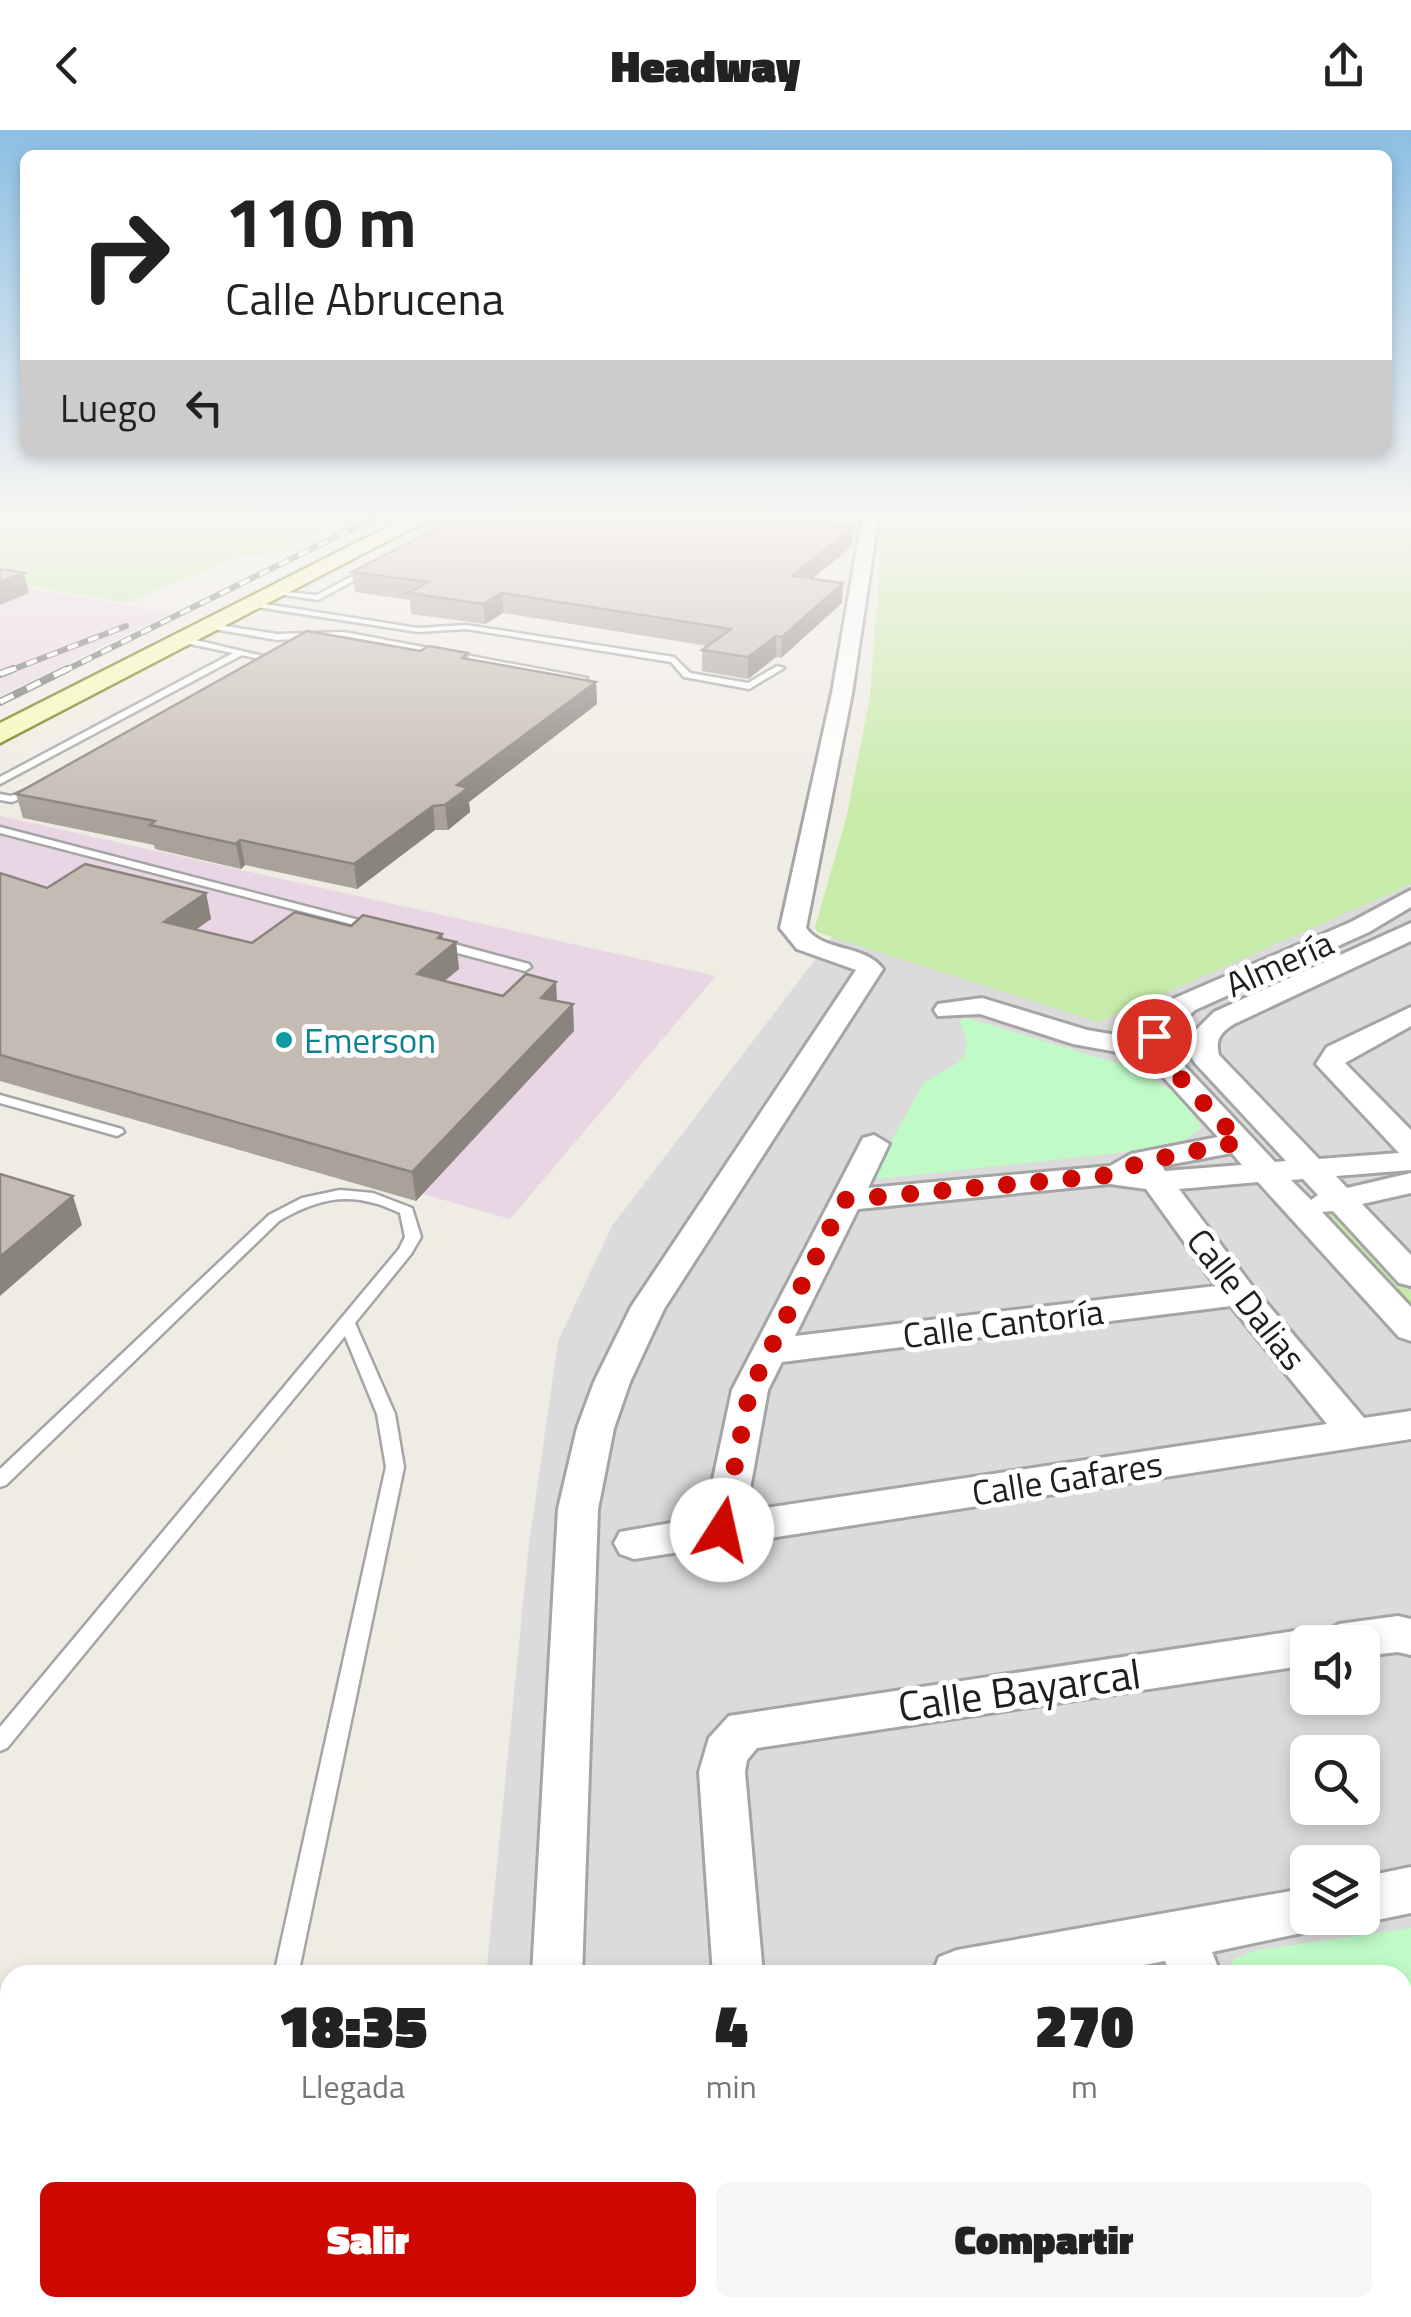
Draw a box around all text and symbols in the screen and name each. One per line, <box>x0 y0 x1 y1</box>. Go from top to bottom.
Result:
text: Headway <box>611 31 800 99</box>
icon: back <box>40 38 95 93</box>
icon: share <box>1316 38 1371 93</box>
text: 110 m <box>225 168 417 274</box>
icon: right <box>60 190 190 320</box>
text: Calle Abrucena <box>225 264 504 332</box>
text: Luego <box>60 379 157 437</box>
icon: left <box>177 380 232 435</box>
street label: Almería <box>1216 915 1342 1011</box>
pin <box>1112 994 1197 1079</box>
icon: arrive <box>1127 1009 1182 1064</box>
place label: Emerson <box>304 1013 436 1067</box>
marker: Emerson <box>273 1029 295 1051</box>
street label: Calle Dalias <box>1174 1216 1320 1382</box>
street label: Calle Cantoría <box>900 1284 1106 1362</box>
street label: Calle Gafares <box>968 1436 1166 1520</box>
position arrow <box>670 1478 774 1582</box>
map controls <box>1290 1625 1380 1935</box>
button: sound <box>1290 1625 1380 1715</box>
street label: Calle Bayarcal <box>893 1640 1145 1738</box>
button: search <box>1290 1735 1380 1825</box>
button: layers <box>1290 1845 1380 1935</box>
text: 18:35 <box>278 1979 427 2070</box>
text: 4 <box>715 1979 748 2070</box>
text: 270 <box>1035 1979 1134 2070</box>
text: Llegada <box>301 2062 405 2110</box>
text: min <box>706 2062 757 2110</box>
text: m <box>1071 2062 1098 2110</box>
button: Salir <box>40 2182 696 2297</box>
button: Compartir <box>716 2182 1372 2297</box>

